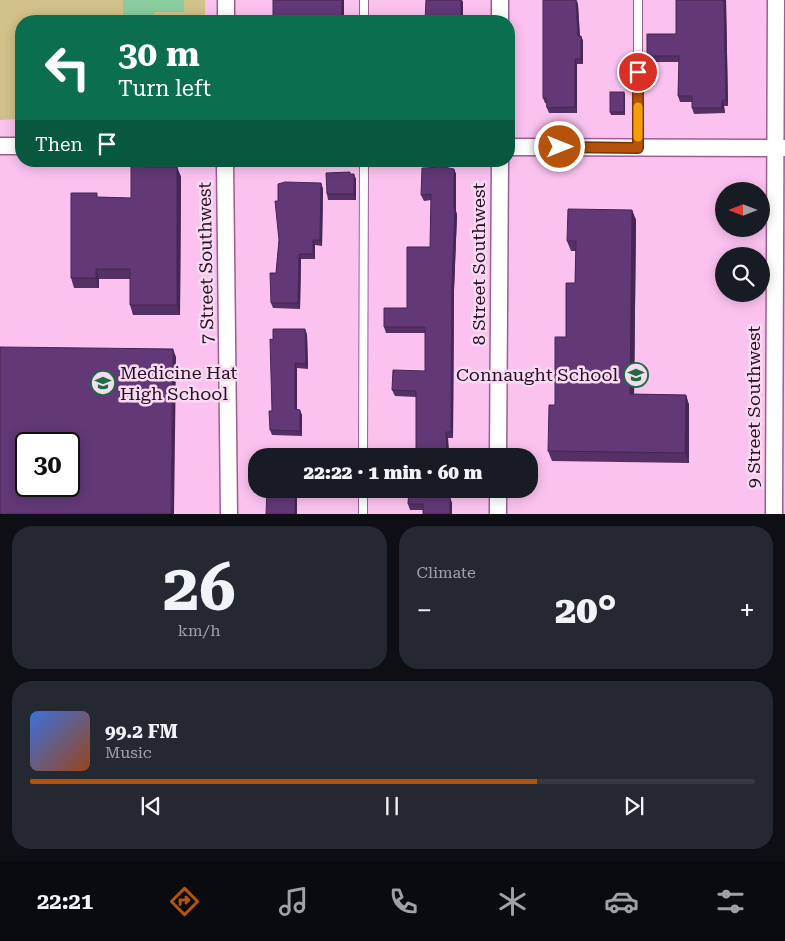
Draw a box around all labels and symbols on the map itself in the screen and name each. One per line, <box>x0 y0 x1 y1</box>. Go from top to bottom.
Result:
pin <box>617 51 659 93</box>
position arrow <box>533 120 585 172</box>
street label: 7 Street Southwest <box>194 181 217 344</box>
north arrow <box>715 182 770 238</box>
street label: 8 Street Southwest <box>468 183 489 345</box>
street label: 9 Street Southwest <box>743 326 764 488</box>
place label: Medicine Hat High School <box>120 362 237 404</box>
school or university icon: Connaught School <box>623 362 649 388</box>
place label: Connaught School <box>456 364 618 385</box>
school or university icon: Medicine Hat High School <box>90 370 116 396</box>
speed limit sign: 30 <box>15 432 80 497</box>

